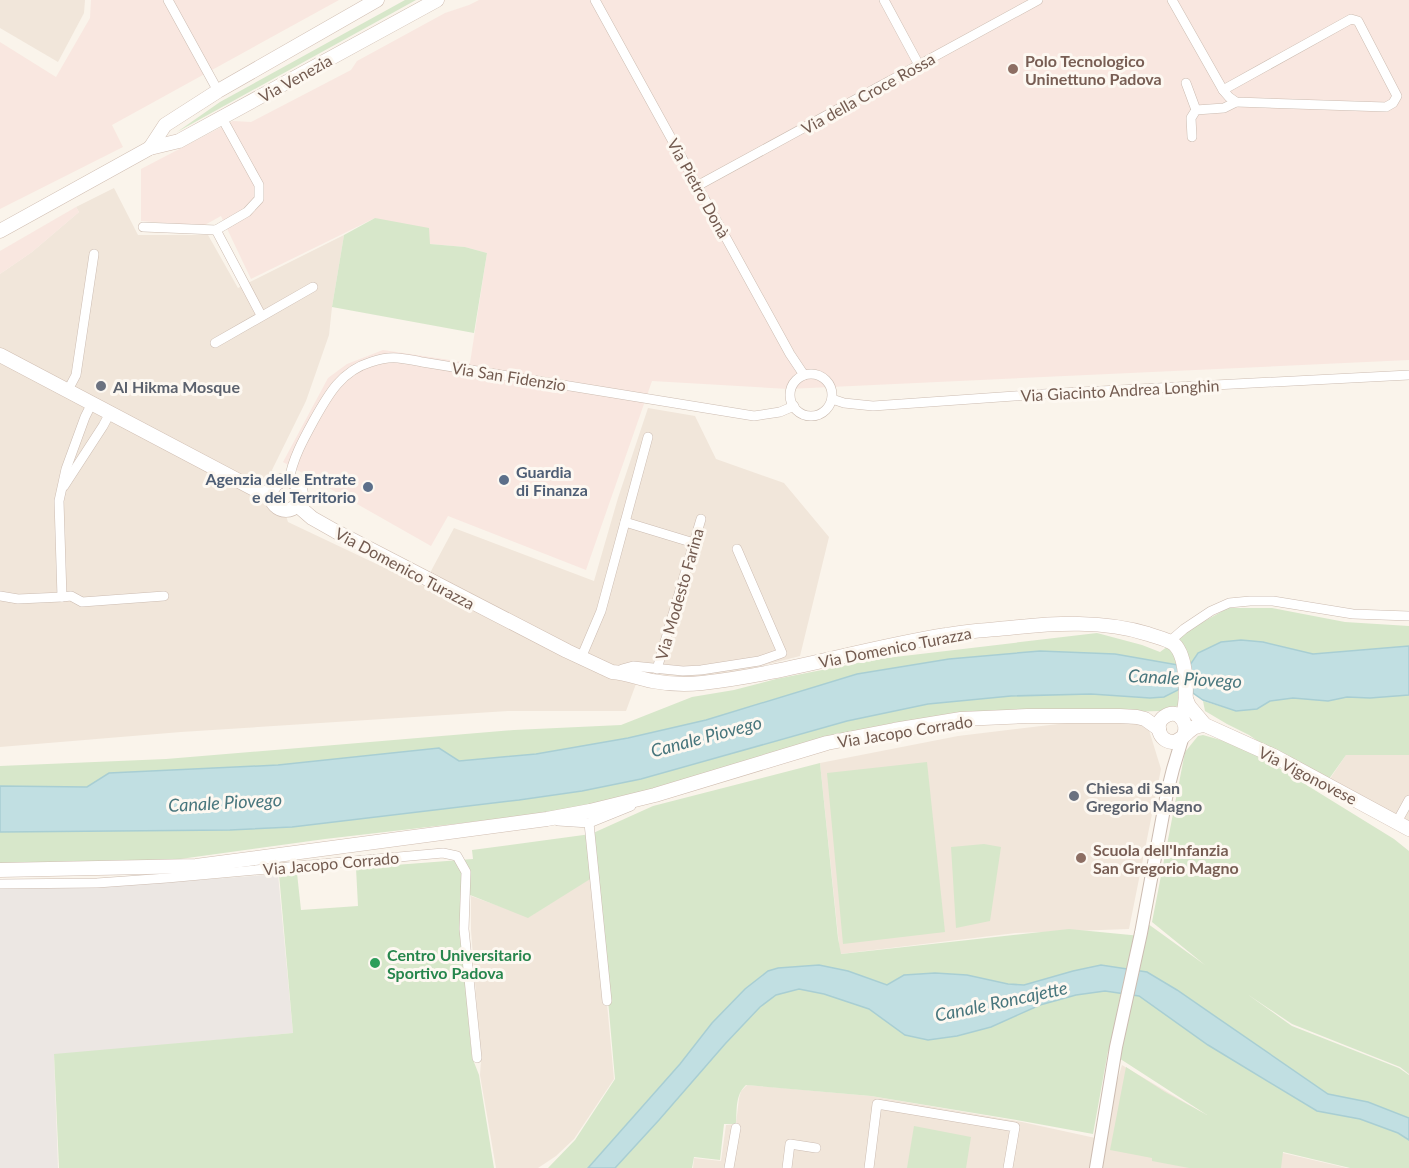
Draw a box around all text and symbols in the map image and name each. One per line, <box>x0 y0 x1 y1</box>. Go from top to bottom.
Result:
street label: Via della Croce Rossa <box>798 48 938 138</box>
street label: Via Venezia <box>255 50 335 106</box>
place label: Polo Tecnologico Uninettuno Padova <box>1025 51 1162 88</box>
marker: Polo Tecnologico Uninettuno Padova <box>1006 62 1020 76</box>
street label: Via Pietro Donà <box>664 135 734 241</box>
street label: Via San Fidenzio <box>450 358 568 394</box>
street label: Via Giacinto Andrea Longhin <box>1020 375 1220 405</box>
place label: Al Hikma Mosque <box>112 377 240 396</box>
marker: Al Hikma Mosque <box>94 379 108 393</box>
place label: Guardia di Finanza <box>516 462 588 499</box>
place label: Agenzia delle Entrate e del Territorio <box>204 469 356 506</box>
marker: Guardia di Finanza <box>497 473 511 487</box>
marker: Agenzia delle Entrate e del Territorio <box>361 480 375 494</box>
street label: Via Domenico Turazza <box>332 523 478 613</box>
street label: Via Modesto Farina <box>651 526 707 662</box>
street label: Via Domenico Turazza <box>817 623 973 671</box>
water label: Canale Piovego <box>1127 664 1243 692</box>
water label: Canale Piovego <box>648 711 764 761</box>
street label: Via Jacopo Corrado <box>836 711 974 751</box>
street label: Via Vigonovese <box>1256 742 1360 808</box>
place label: Chiesa di San Gregorio Magno <box>1086 778 1202 815</box>
water label: Canale Piovego <box>167 788 283 816</box>
marker: Chiesa di San Gregorio Magno <box>1067 789 1081 803</box>
place label: Scuola dell'Infanzia San Gregorio Magno <box>1093 840 1239 877</box>
street label: Via Jacopo Corrado <box>262 848 400 878</box>
marker: Scuola dell'Infanzia San Gregorio Magno <box>1074 851 1088 865</box>
place label: Centro Universitario Sportivo Padova <box>387 945 531 982</box>
marker: Centro Universitario Sportivo Padova <box>368 956 382 970</box>
water label: Canale Roncajette <box>933 976 1069 1026</box>

